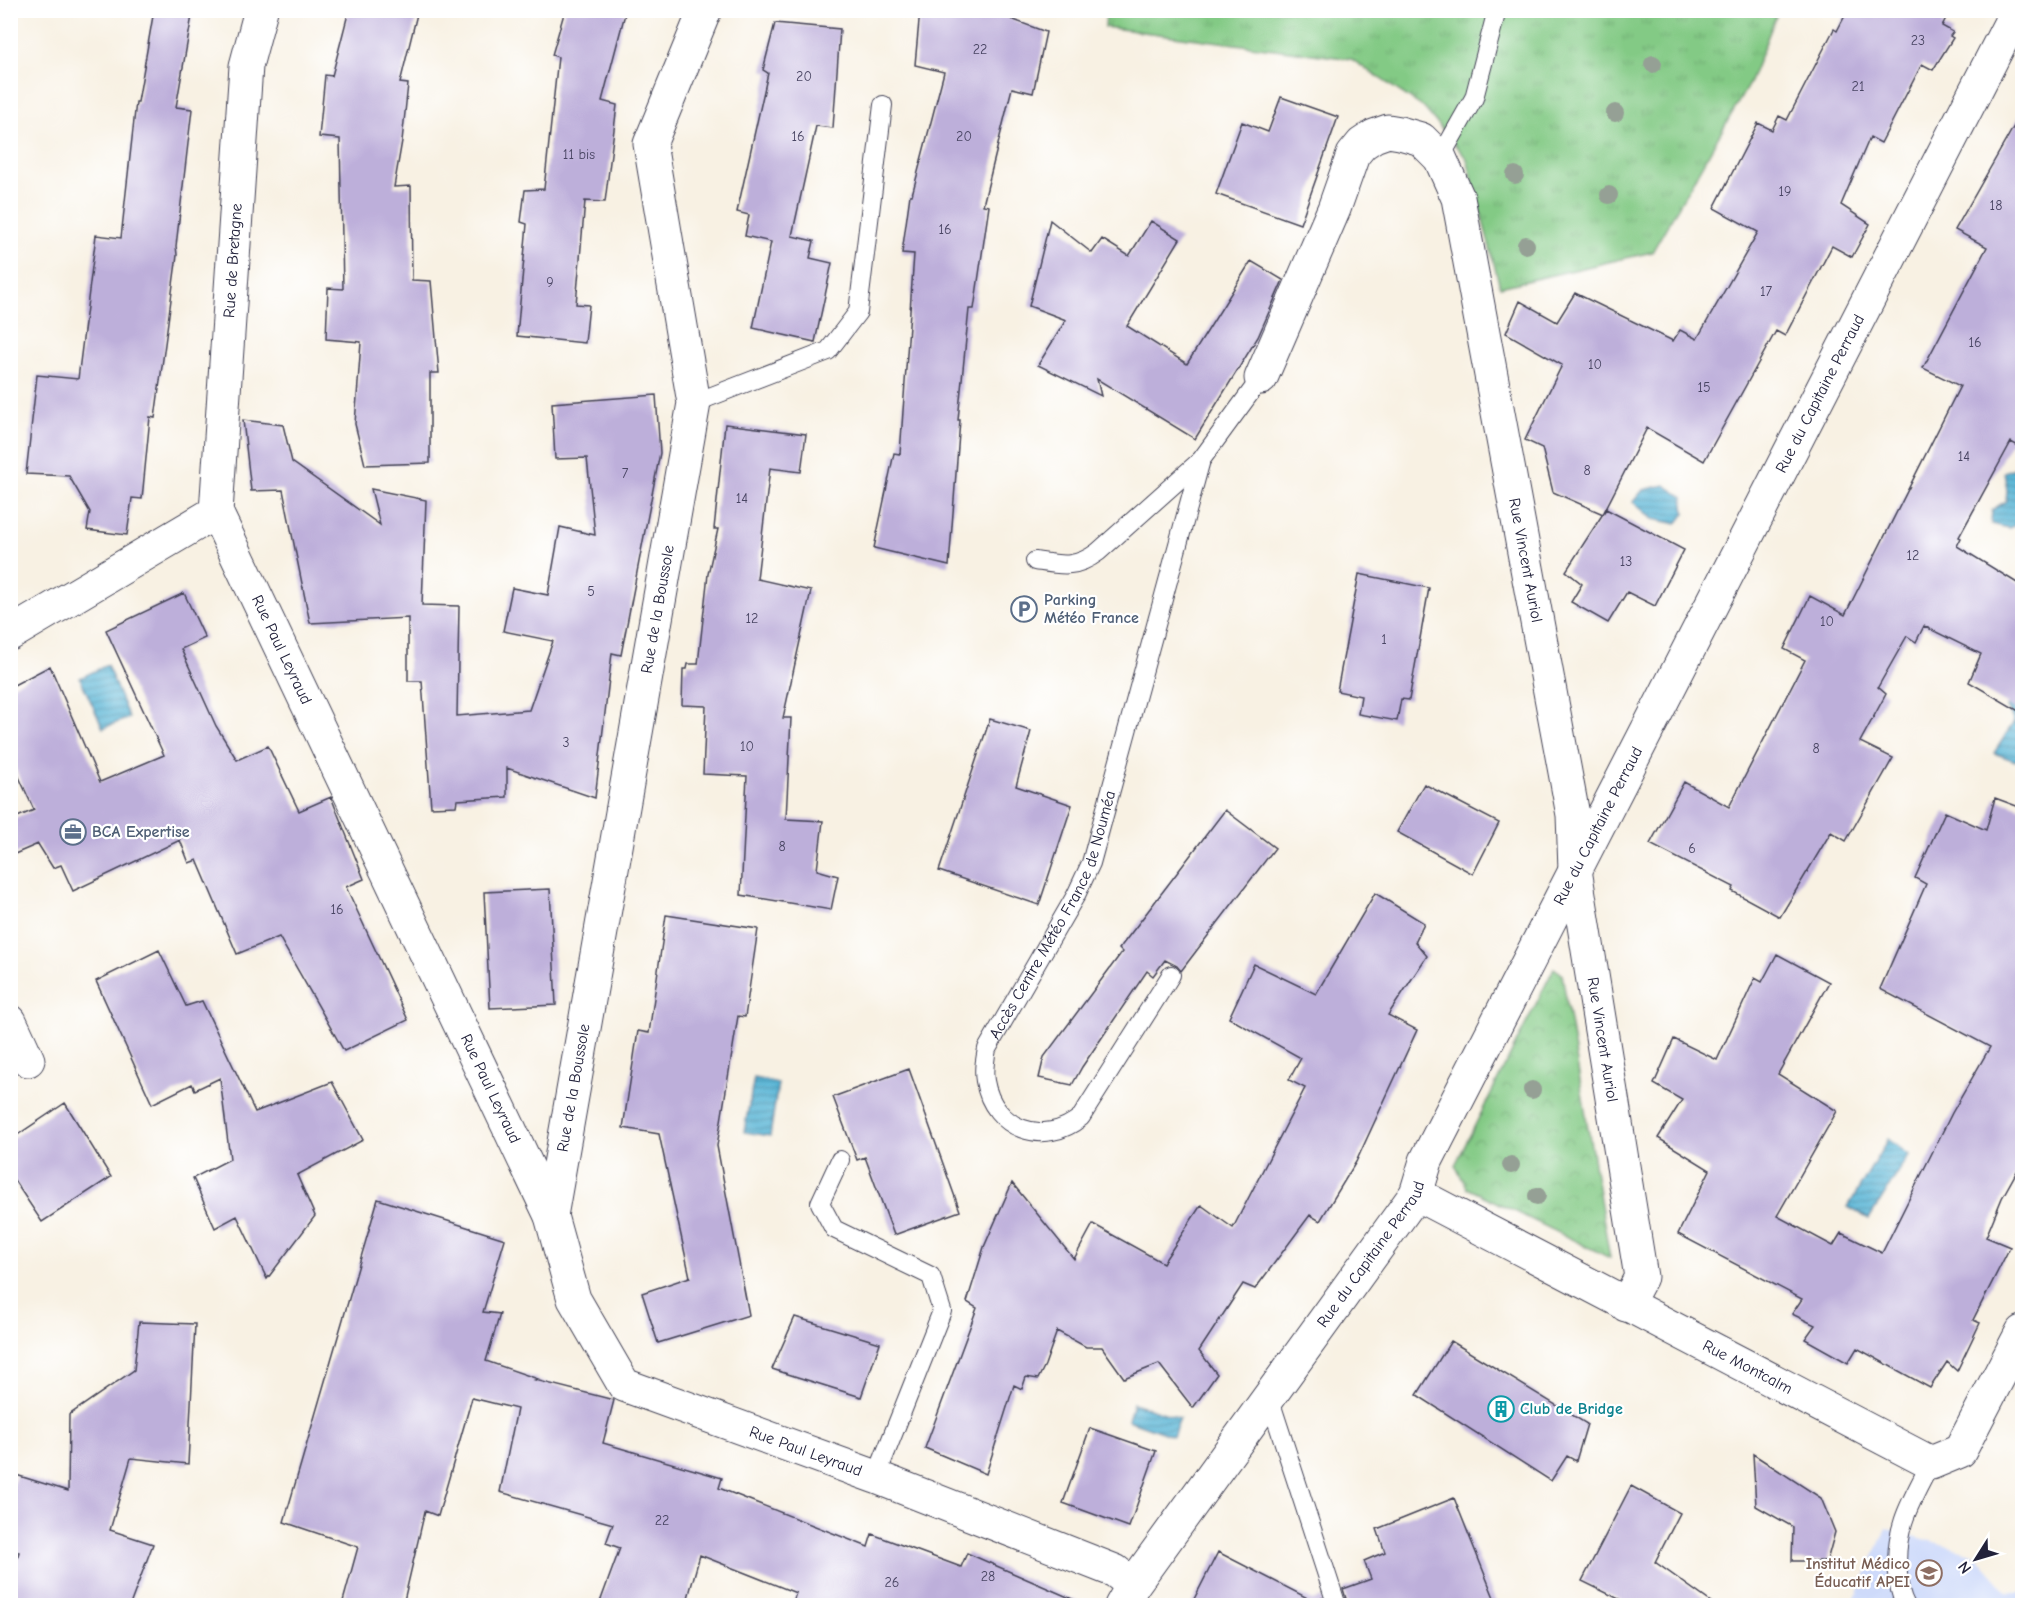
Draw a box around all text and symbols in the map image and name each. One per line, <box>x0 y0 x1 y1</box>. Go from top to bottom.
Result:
house number: 23 <box>1911 32 1925 49</box>
house number: 22 <box>973 41 987 58</box>
house number: 20 <box>796 68 812 85</box>
house number: 21 <box>1852 78 1864 95</box>
house number: 16 <box>791 128 805 145</box>
house number: 20 <box>956 128 972 145</box>
house number: 11 bis <box>563 146 595 163</box>
house number: 19 <box>1779 183 1791 200</box>
house number: 18 <box>1990 197 2002 214</box>
street label: Rue de Bretagne <box>220 203 246 318</box>
house number: 16 <box>938 221 952 238</box>
house number: 9 <box>546 274 554 291</box>
house number: 17 <box>1760 283 1772 300</box>
street label: Rue du Capitaine Perraud <box>1772 311 1868 476</box>
house number: 16 <box>1968 334 1982 351</box>
house number: 10 <box>1588 356 1602 373</box>
house number: 15 <box>1697 379 1711 396</box>
house number: 14 <box>1958 448 1970 465</box>
house number: 8 <box>1583 462 1591 479</box>
house number: 7 <box>622 465 629 482</box>
house number: 14 <box>736 490 748 507</box>
street label: Rue Vincent Auriol <box>1505 496 1546 624</box>
street label: Rue de la Boussole <box>638 544 678 675</box>
house number: 12 <box>1907 547 1919 564</box>
house number: 13 <box>1620 553 1632 570</box>
house number: 5 <box>587 583 595 600</box>
place label: Parking Météo France <box>1044 591 1139 627</box>
street label: Rue Paul Leyraud <box>248 592 315 707</box>
parking icon: Parking Météo France <box>1009 594 1039 624</box>
house number: 12 <box>746 610 758 627</box>
house number: 10 <box>1820 613 1834 630</box>
house number: 1 <box>1381 631 1387 648</box>
house number: 3 <box>562 734 570 751</box>
house number: 10 <box>740 738 754 755</box>
house number: 8 <box>1812 740 1820 757</box>
street label: Rue du Capitaine Perraud <box>1550 744 1646 908</box>
street label: Accès Centre Météo France de Nouméa <box>986 788 1119 1042</box>
office icon: BCA Expertise <box>58 817 88 847</box>
place label: BCA Expertise <box>92 823 190 841</box>
house number: 8 <box>778 838 786 855</box>
house number: 6 <box>1688 840 1696 857</box>
house number: 16 <box>330 901 344 918</box>
street label: Rue Vincent Auriol <box>1584 976 1621 1103</box>
street label: Rue de la Boussole <box>553 1022 594 1154</box>
street label: Rue Paul Leyraud <box>457 1031 524 1146</box>
street label: Rue du Capitaine Perraud <box>1313 1179 1428 1331</box>
street label: Rue Montcalm <box>1700 1336 1795 1398</box>
building icon: Club de Bridge <box>1486 1394 1516 1424</box>
place label: Club de Bridge <box>1520 1400 1623 1418</box>
street label: Rue Paul Leyraud <box>747 1422 864 1480</box>
house number: 22 <box>655 1512 669 1529</box>
north arrow <box>1946 1529 2006 1589</box>
place label: Institut Médico Éducatif APEI <box>1806 1555 1910 1591</box>
school or university icon: Institut Médico Éducatif APEI <box>1914 1558 1944 1588</box>
text: N <box>1954 1558 1975 1577</box>
house number: 28 <box>981 1568 995 1585</box>
house number: 26 <box>885 1574 899 1591</box>

